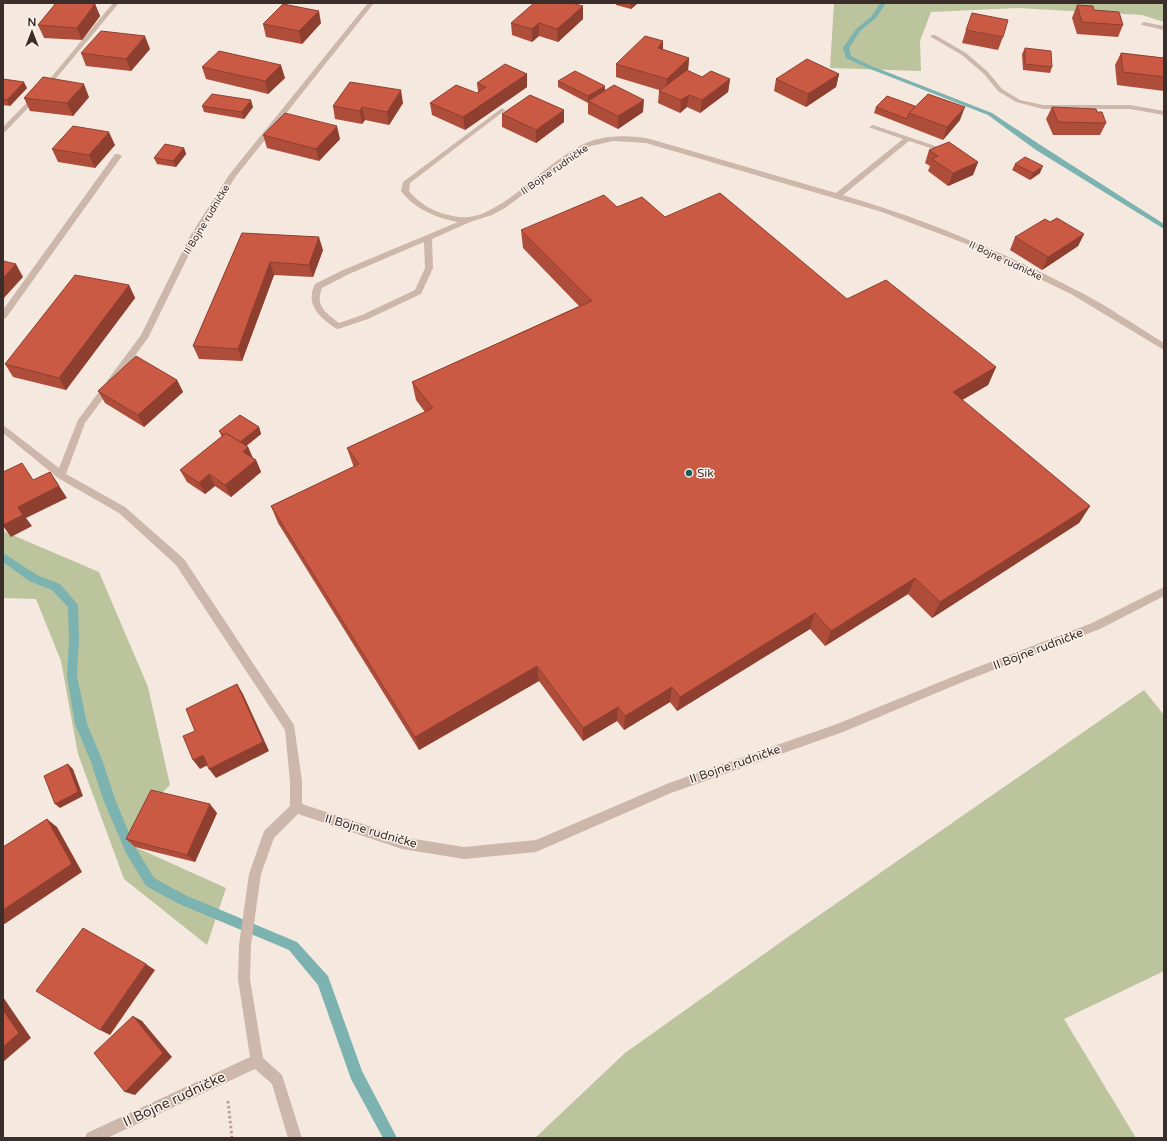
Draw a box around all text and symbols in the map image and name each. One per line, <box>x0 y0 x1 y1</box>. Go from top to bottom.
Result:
north arrow <box>12 12 52 52</box>
text: N <box>28 16 36 29</box>
street label: II Bojne rudničke <box>519 142 591 197</box>
street label: II Bojne rudničke <box>181 182 233 257</box>
street label: II Bojne rudničke <box>967 239 1044 283</box>
place label: Sik <box>697 466 714 480</box>
marker: Sik <box>684 468 694 478</box>
street label: II Bojne rudničke <box>991 625 1085 673</box>
street label: II Bojne rudničke <box>688 742 782 786</box>
street label: II Bojne rudničke <box>323 811 419 851</box>
street label: II Bojne rudničke <box>120 1068 228 1131</box>

